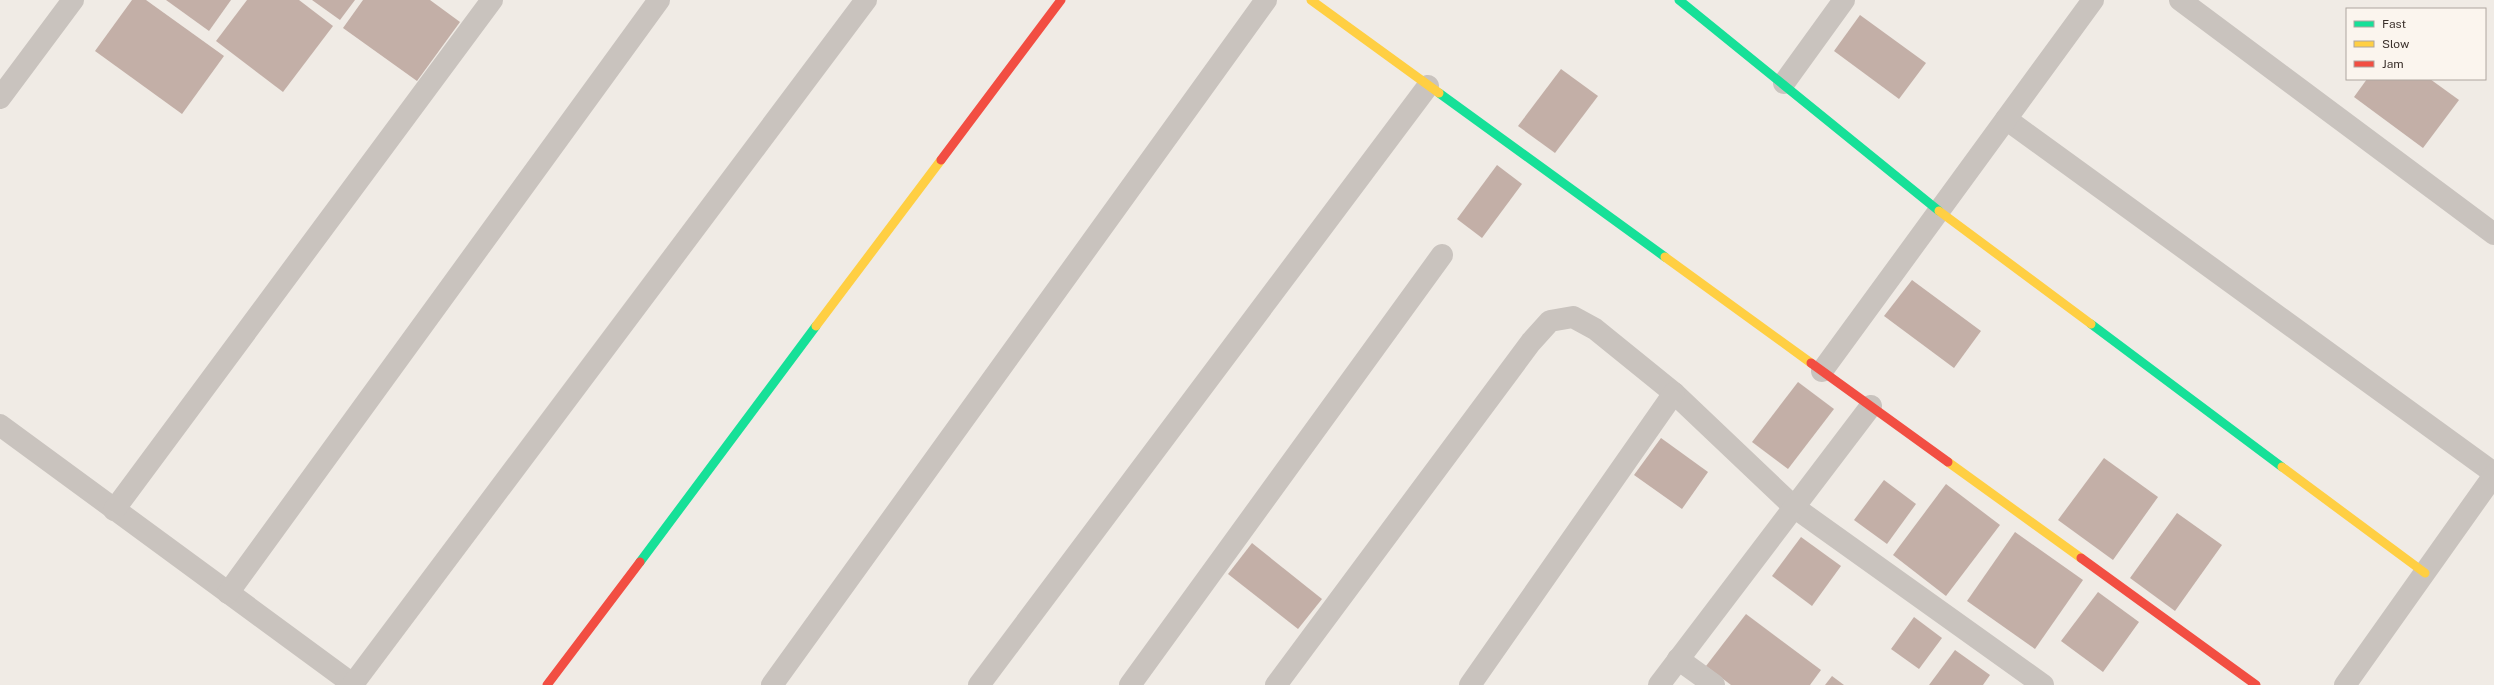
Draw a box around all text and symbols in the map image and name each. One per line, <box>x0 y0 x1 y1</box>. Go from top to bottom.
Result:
legend <box>2346 8 2486 80</box>
text: Fast <box>2382 17 2407 31</box>
text: Slow <box>2382 37 2410 51</box>
text: Jam <box>2382 57 2404 71</box>

